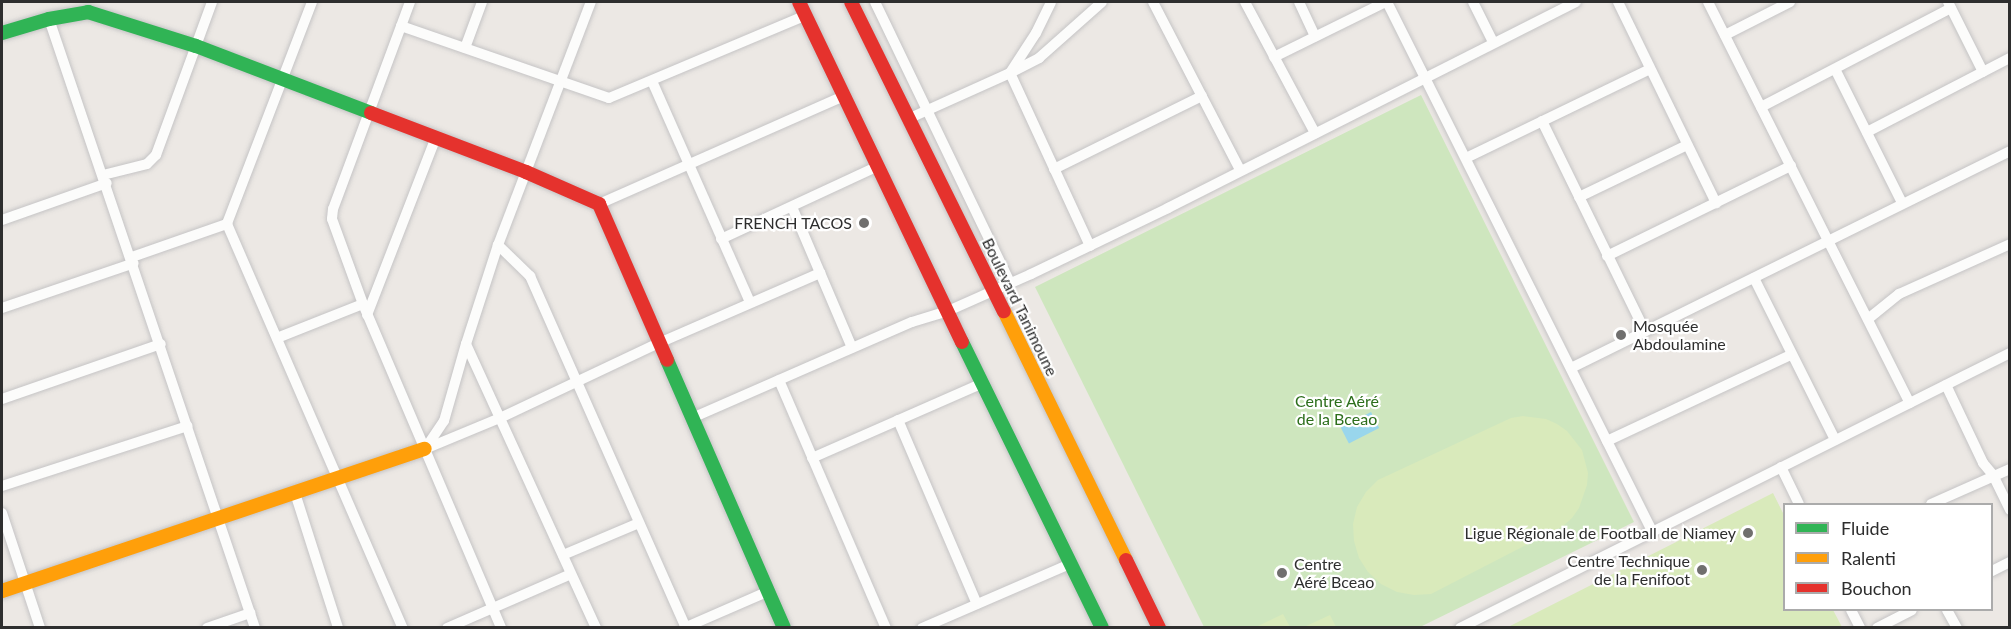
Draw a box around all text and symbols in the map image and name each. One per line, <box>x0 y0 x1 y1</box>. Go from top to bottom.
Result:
place label: FRENCH TACOS <box>734 213 852 233</box>
marker: FRENCH TACOS <box>857 216 871 230</box>
street label: Boulevard Tanimoune <box>978 235 1062 379</box>
place label: Mosquée Abdoulamine <box>1633 316 1726 354</box>
marker: Mosquée Abdoulamine <box>1614 328 1628 342</box>
park label: Centre Aéré de la Bceao <box>1295 391 1379 429</box>
legend <box>1783 503 1993 611</box>
text: Fluide <box>1841 517 1889 539</box>
place label: Ligue Régionale de Football de Niamey <box>1465 523 1736 543</box>
marker: Ligue Régionale de Football de Niamey <box>1741 526 1755 540</box>
text: Ralenti <box>1841 547 1896 569</box>
place label: Centre Technique de la Fenifoot <box>1567 551 1690 589</box>
place label: Centre Aéré Bceao <box>1294 554 1374 592</box>
marker: Centre Technique de la Fenifoot <box>1695 563 1709 577</box>
marker: Centre Aéré Bceao <box>1275 566 1289 580</box>
text: Bouchon <box>1841 577 1912 599</box>

